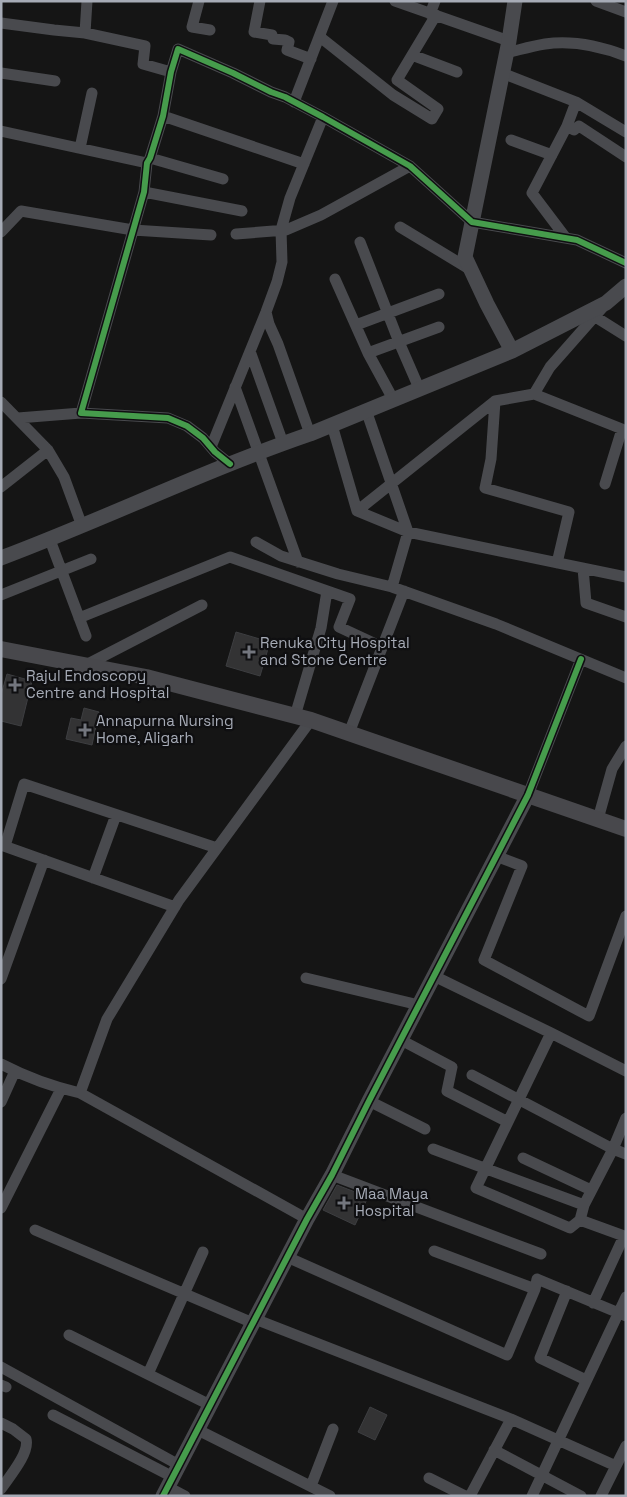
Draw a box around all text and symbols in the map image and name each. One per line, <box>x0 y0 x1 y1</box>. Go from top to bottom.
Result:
place label: Renuka City Hospital and Stone Centre <box>260 633 410 669</box>
marker: Renuka City Hospital and Stone Centre <box>242 645 256 659</box>
place label: Rajul Endoscopy Centre and Hospital <box>26 666 169 702</box>
marker: Rajul Endoscopy Centre and Hospital <box>8 678 22 692</box>
place label: Annapurna Nursing Home, Aligarh <box>96 711 234 747</box>
marker: Annapurna Nursing Home, Aligarh <box>78 723 92 737</box>
place label: Maa Maya Hospital <box>355 1184 429 1220</box>
marker: Maa Maya Hospital <box>337 1196 351 1210</box>

